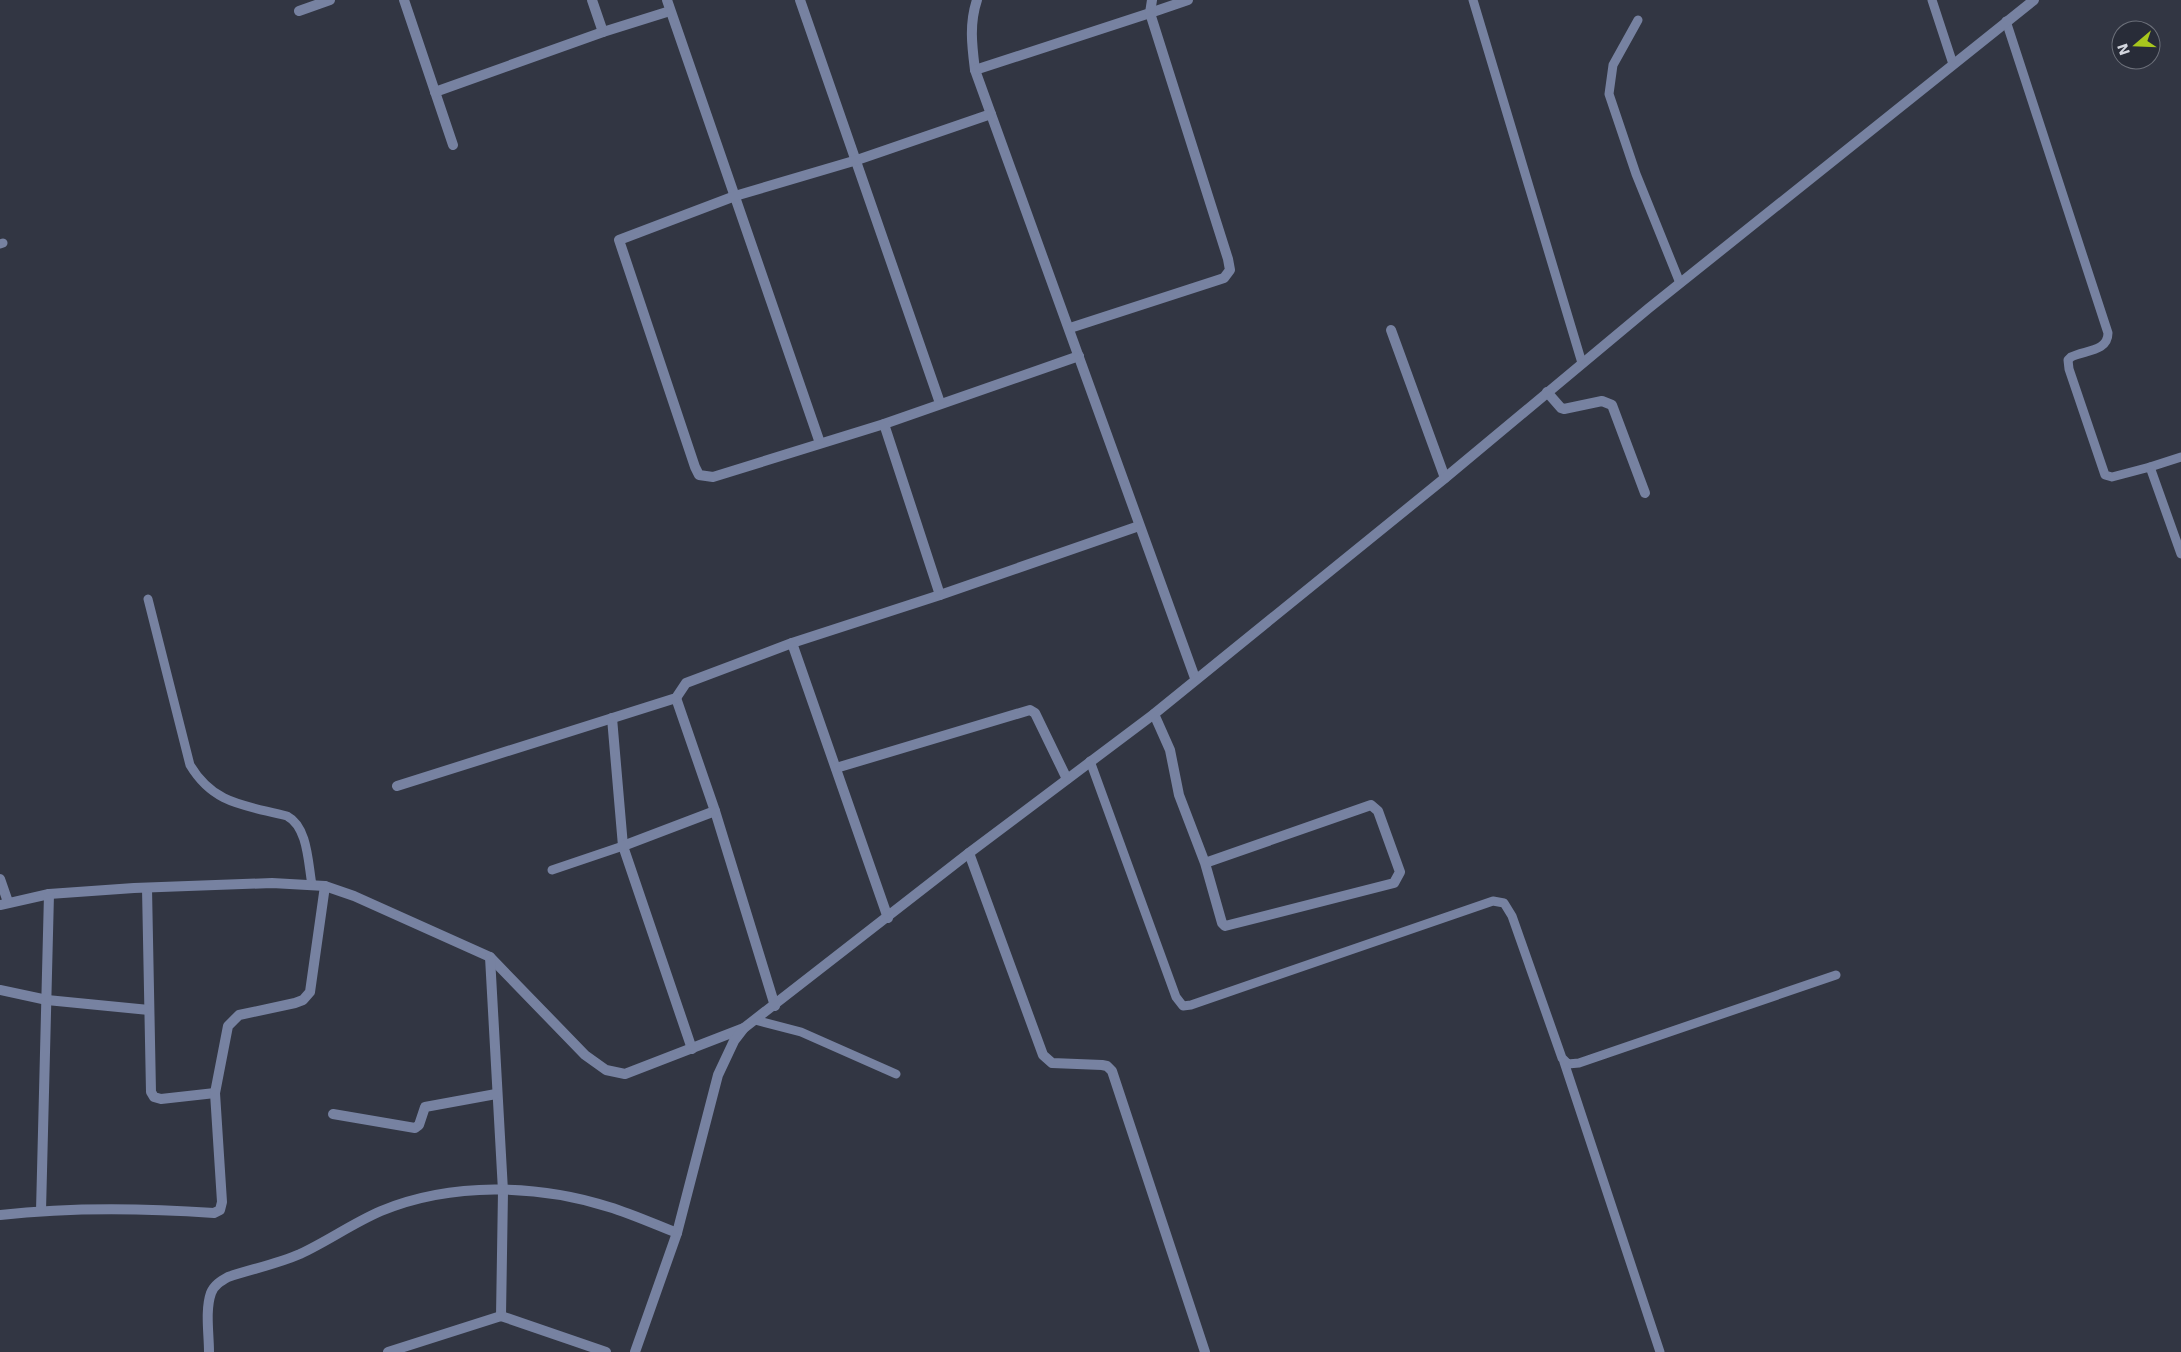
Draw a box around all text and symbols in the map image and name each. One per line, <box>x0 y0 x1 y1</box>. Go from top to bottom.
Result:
north arrow <box>2111 20 2161 70</box>
text: N <box>2114 41 2133 57</box>

